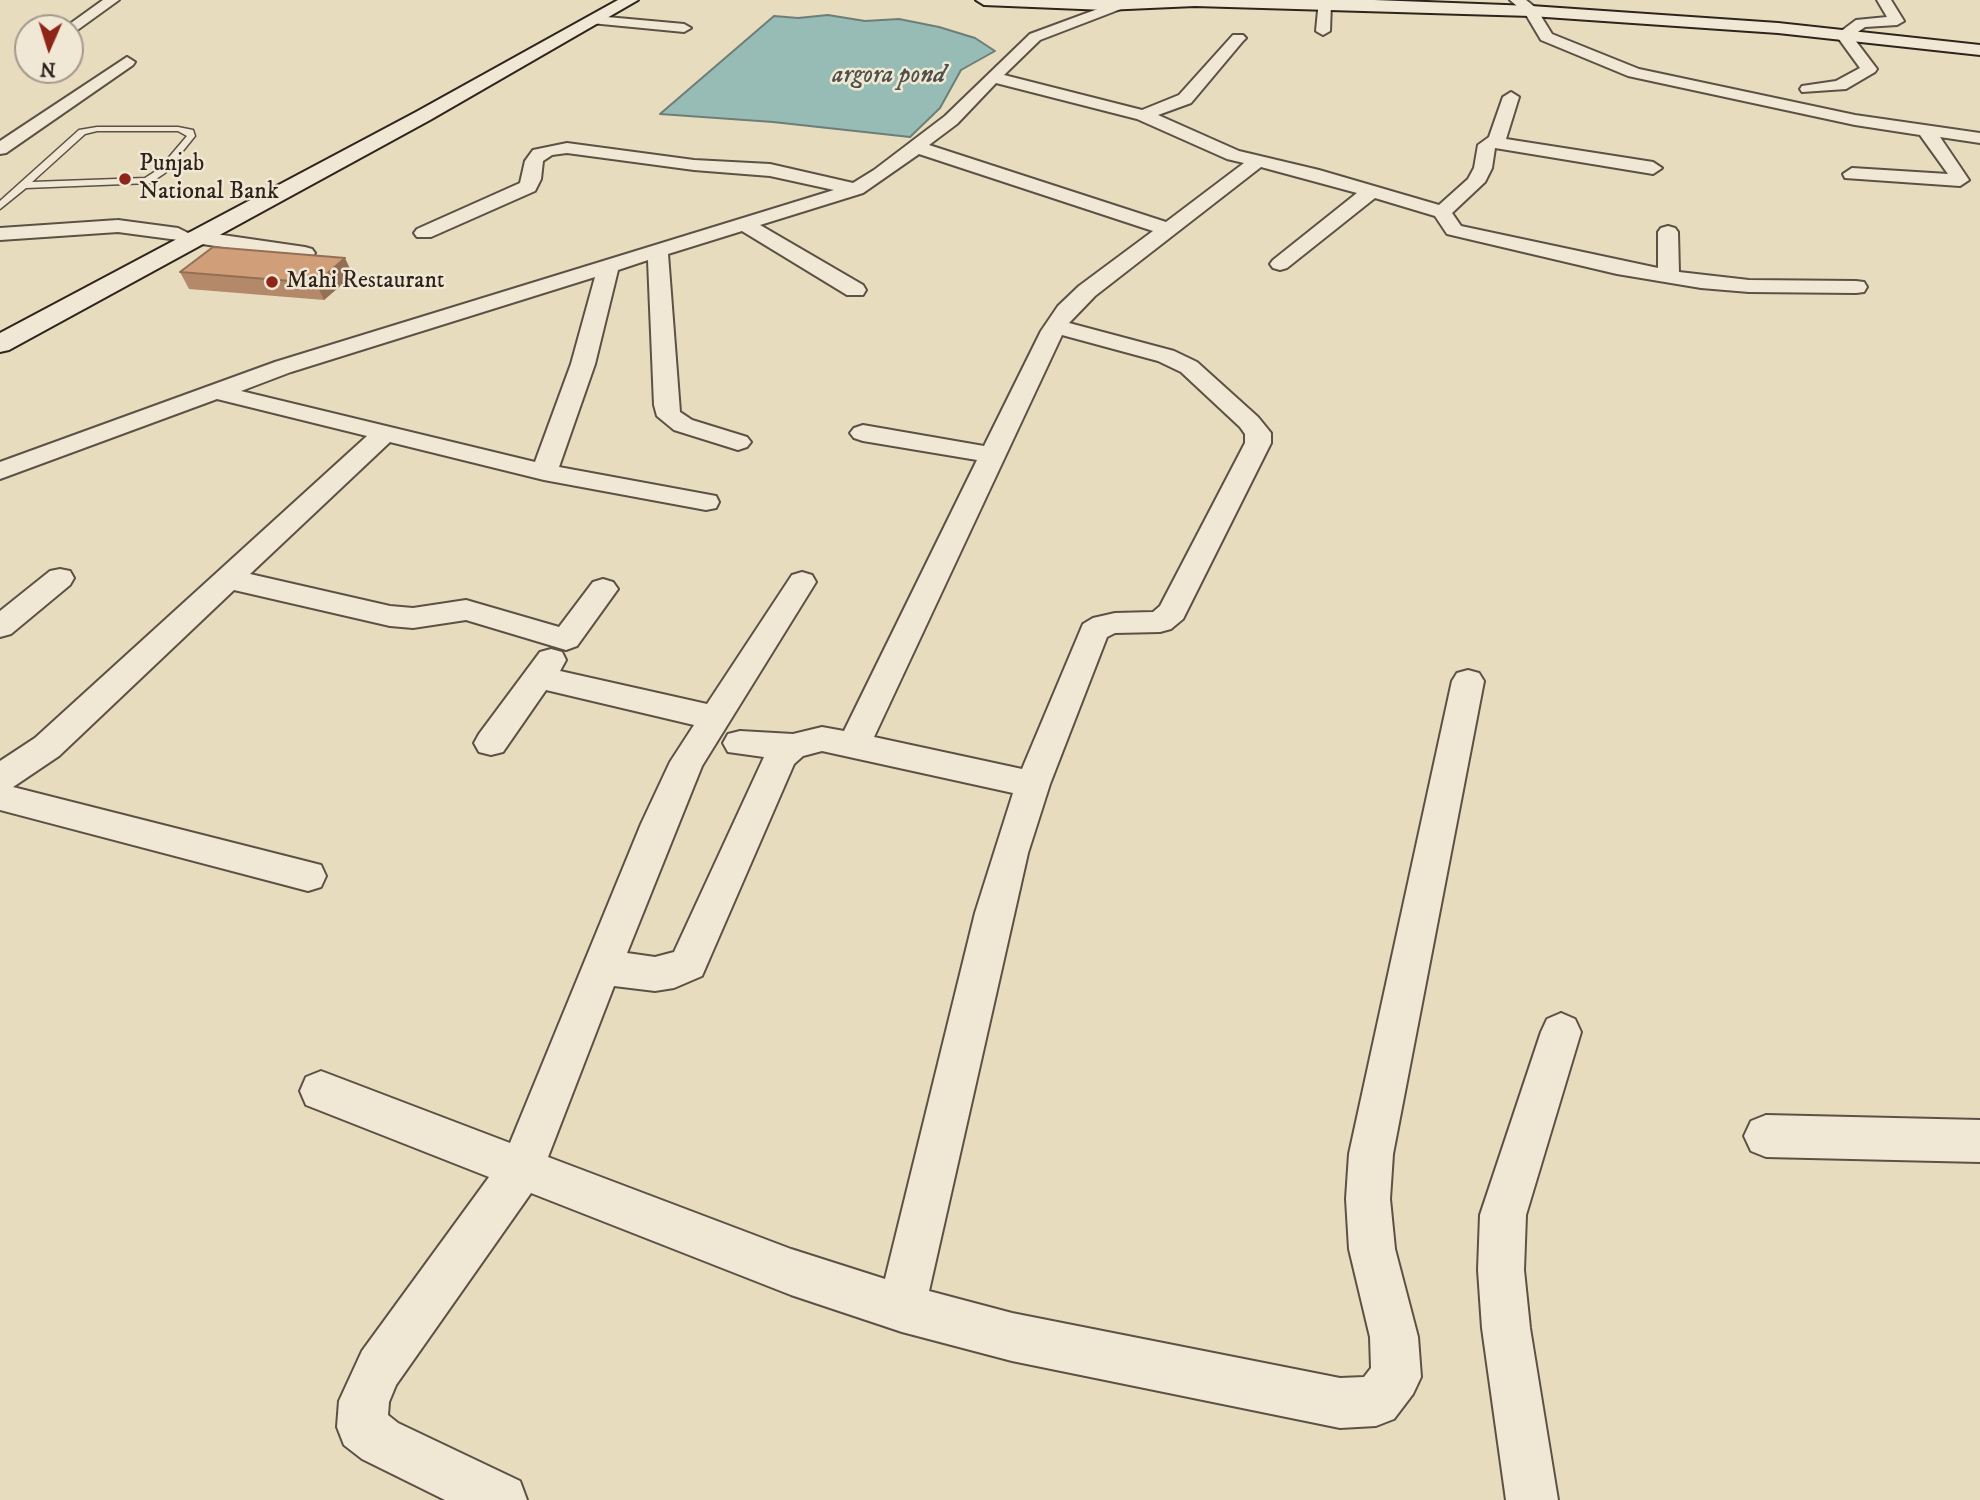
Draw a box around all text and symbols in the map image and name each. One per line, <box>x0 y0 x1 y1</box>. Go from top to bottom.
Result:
north arrow <box>14 14 84 84</box>
text: N <box>40 57 56 80</box>
water label: argora pond <box>832 61 946 93</box>
place label: Punjab National Bank <box>139 151 279 207</box>
marker: Punjab National Bank <box>117 171 133 187</box>
place label: Mahi Restaurant <box>286 268 445 296</box>
marker: Mahi Restaurant <box>264 274 280 290</box>

